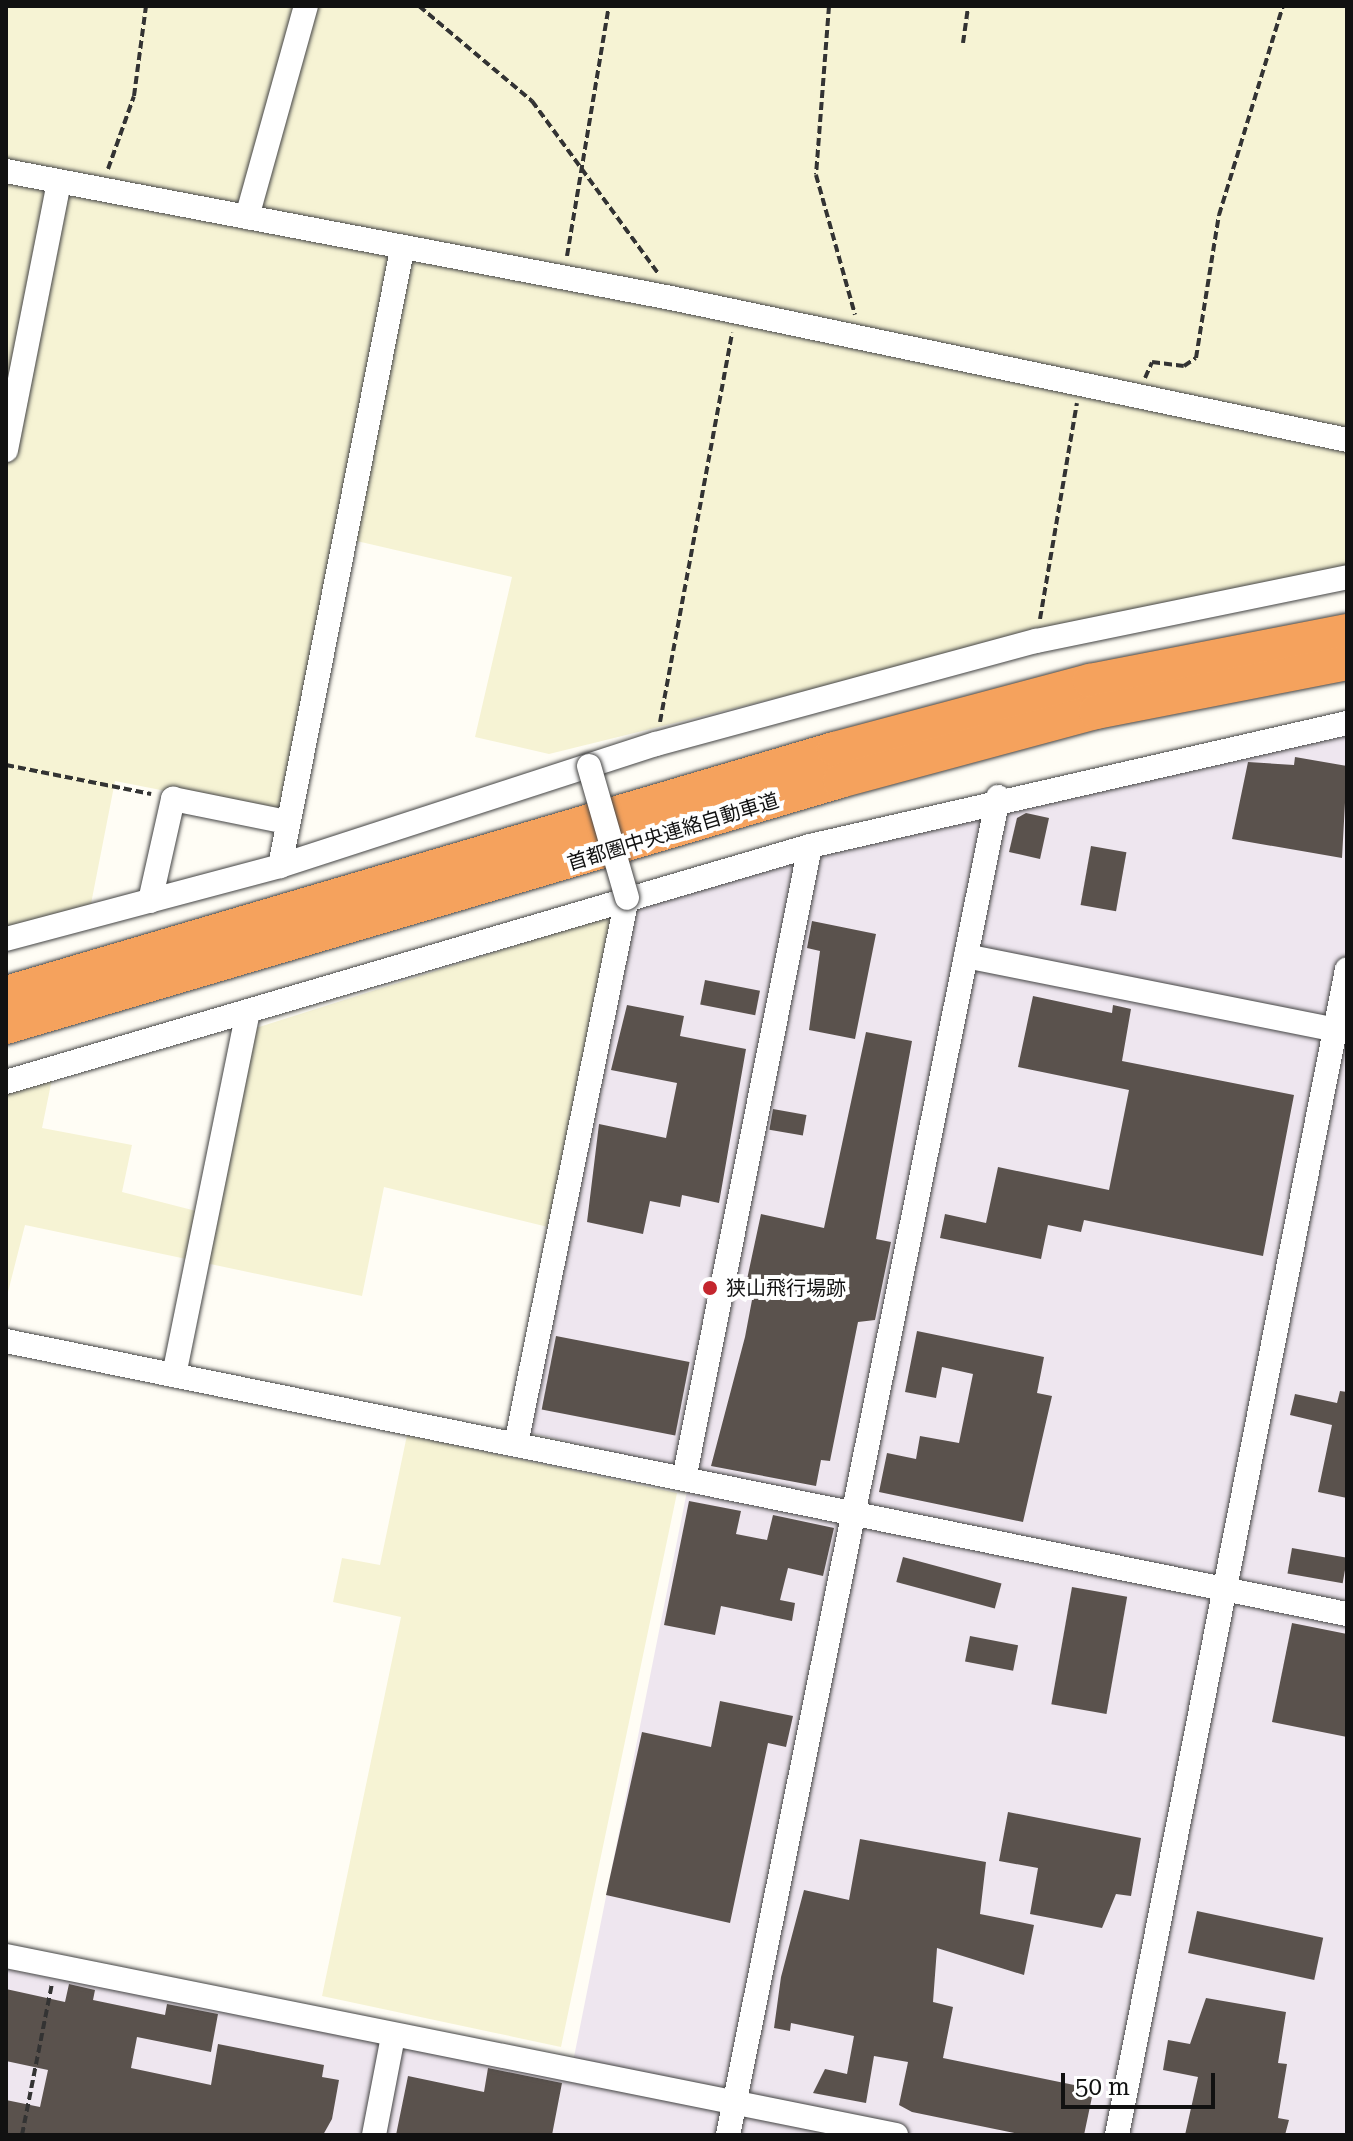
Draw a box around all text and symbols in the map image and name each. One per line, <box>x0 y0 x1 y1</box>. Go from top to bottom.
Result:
street label: 首都圏中央連絡自動車道 <box>564 788 782 876</box>
place label: 狭山飛行場跡 <box>726 1276 846 1300</box>
marker: 狭山飛行場跡 <box>701 1279 719 1297</box>
scale bar <box>1065 2057 1219 2107</box>
text: 50 m <box>1075 2073 1130 2101</box>

